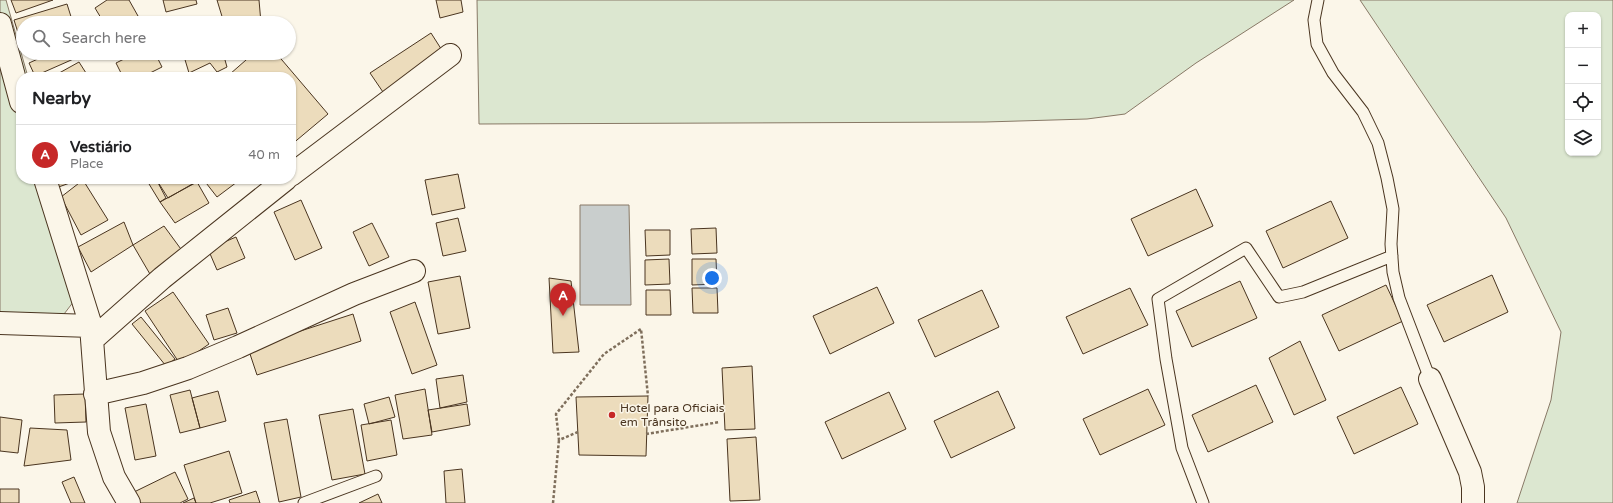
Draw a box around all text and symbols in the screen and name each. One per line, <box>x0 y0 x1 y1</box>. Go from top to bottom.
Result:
map controls <box>1565 12 1601 156</box>
button: + <box>1565 12 1601 48</box>
search box <box>16 16 296 60</box>
icon: search <box>30 27 52 49</box>
text: Search here <box>62 29 146 47</box>
button: − <box>1565 48 1601 84</box>
button: locate <box>1565 84 1601 120</box>
text: Nearby <box>32 88 91 109</box>
button: layers <box>1565 120 1601 156</box>
text: Vestiário <box>70 138 132 156</box>
text: A <box>40 147 50 163</box>
text: 40 m <box>248 147 280 163</box>
text: Place <box>70 156 103 172</box>
your location <box>702 268 722 288</box>
pin: A <box>550 283 576 316</box>
place label: Hotel para Oficiais em Trânsito <box>620 401 725 429</box>
marker: Hotel para Oficiais em Trânsito <box>607 410 617 420</box>

